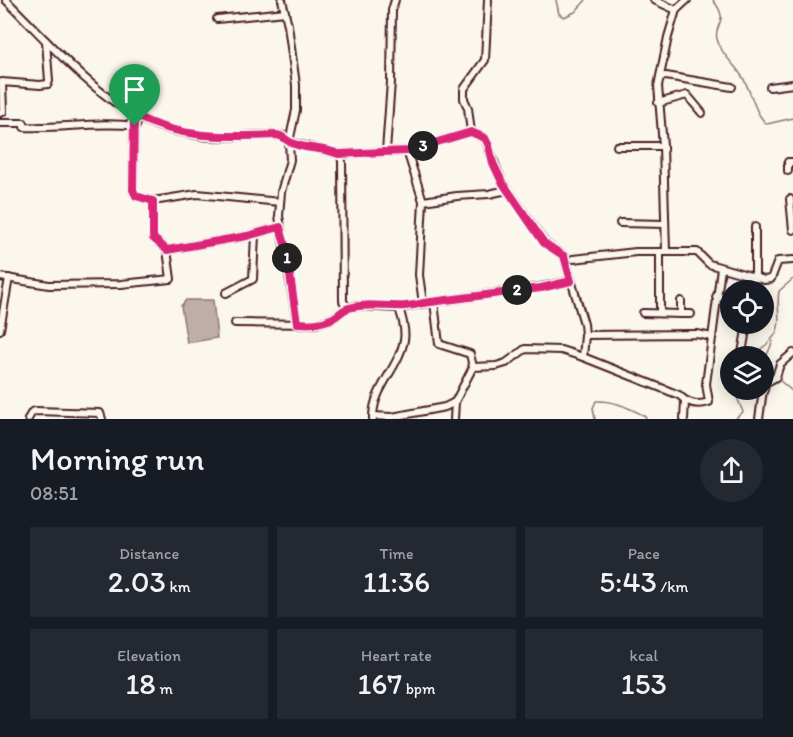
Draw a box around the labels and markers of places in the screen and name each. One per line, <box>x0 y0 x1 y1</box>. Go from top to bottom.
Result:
pin <box>109 64 160 126</box>
pin: 3 <box>408 131 438 161</box>
pin: 1 <box>272 243 302 273</box>
pin: 2 <box>502 275 532 305</box>

